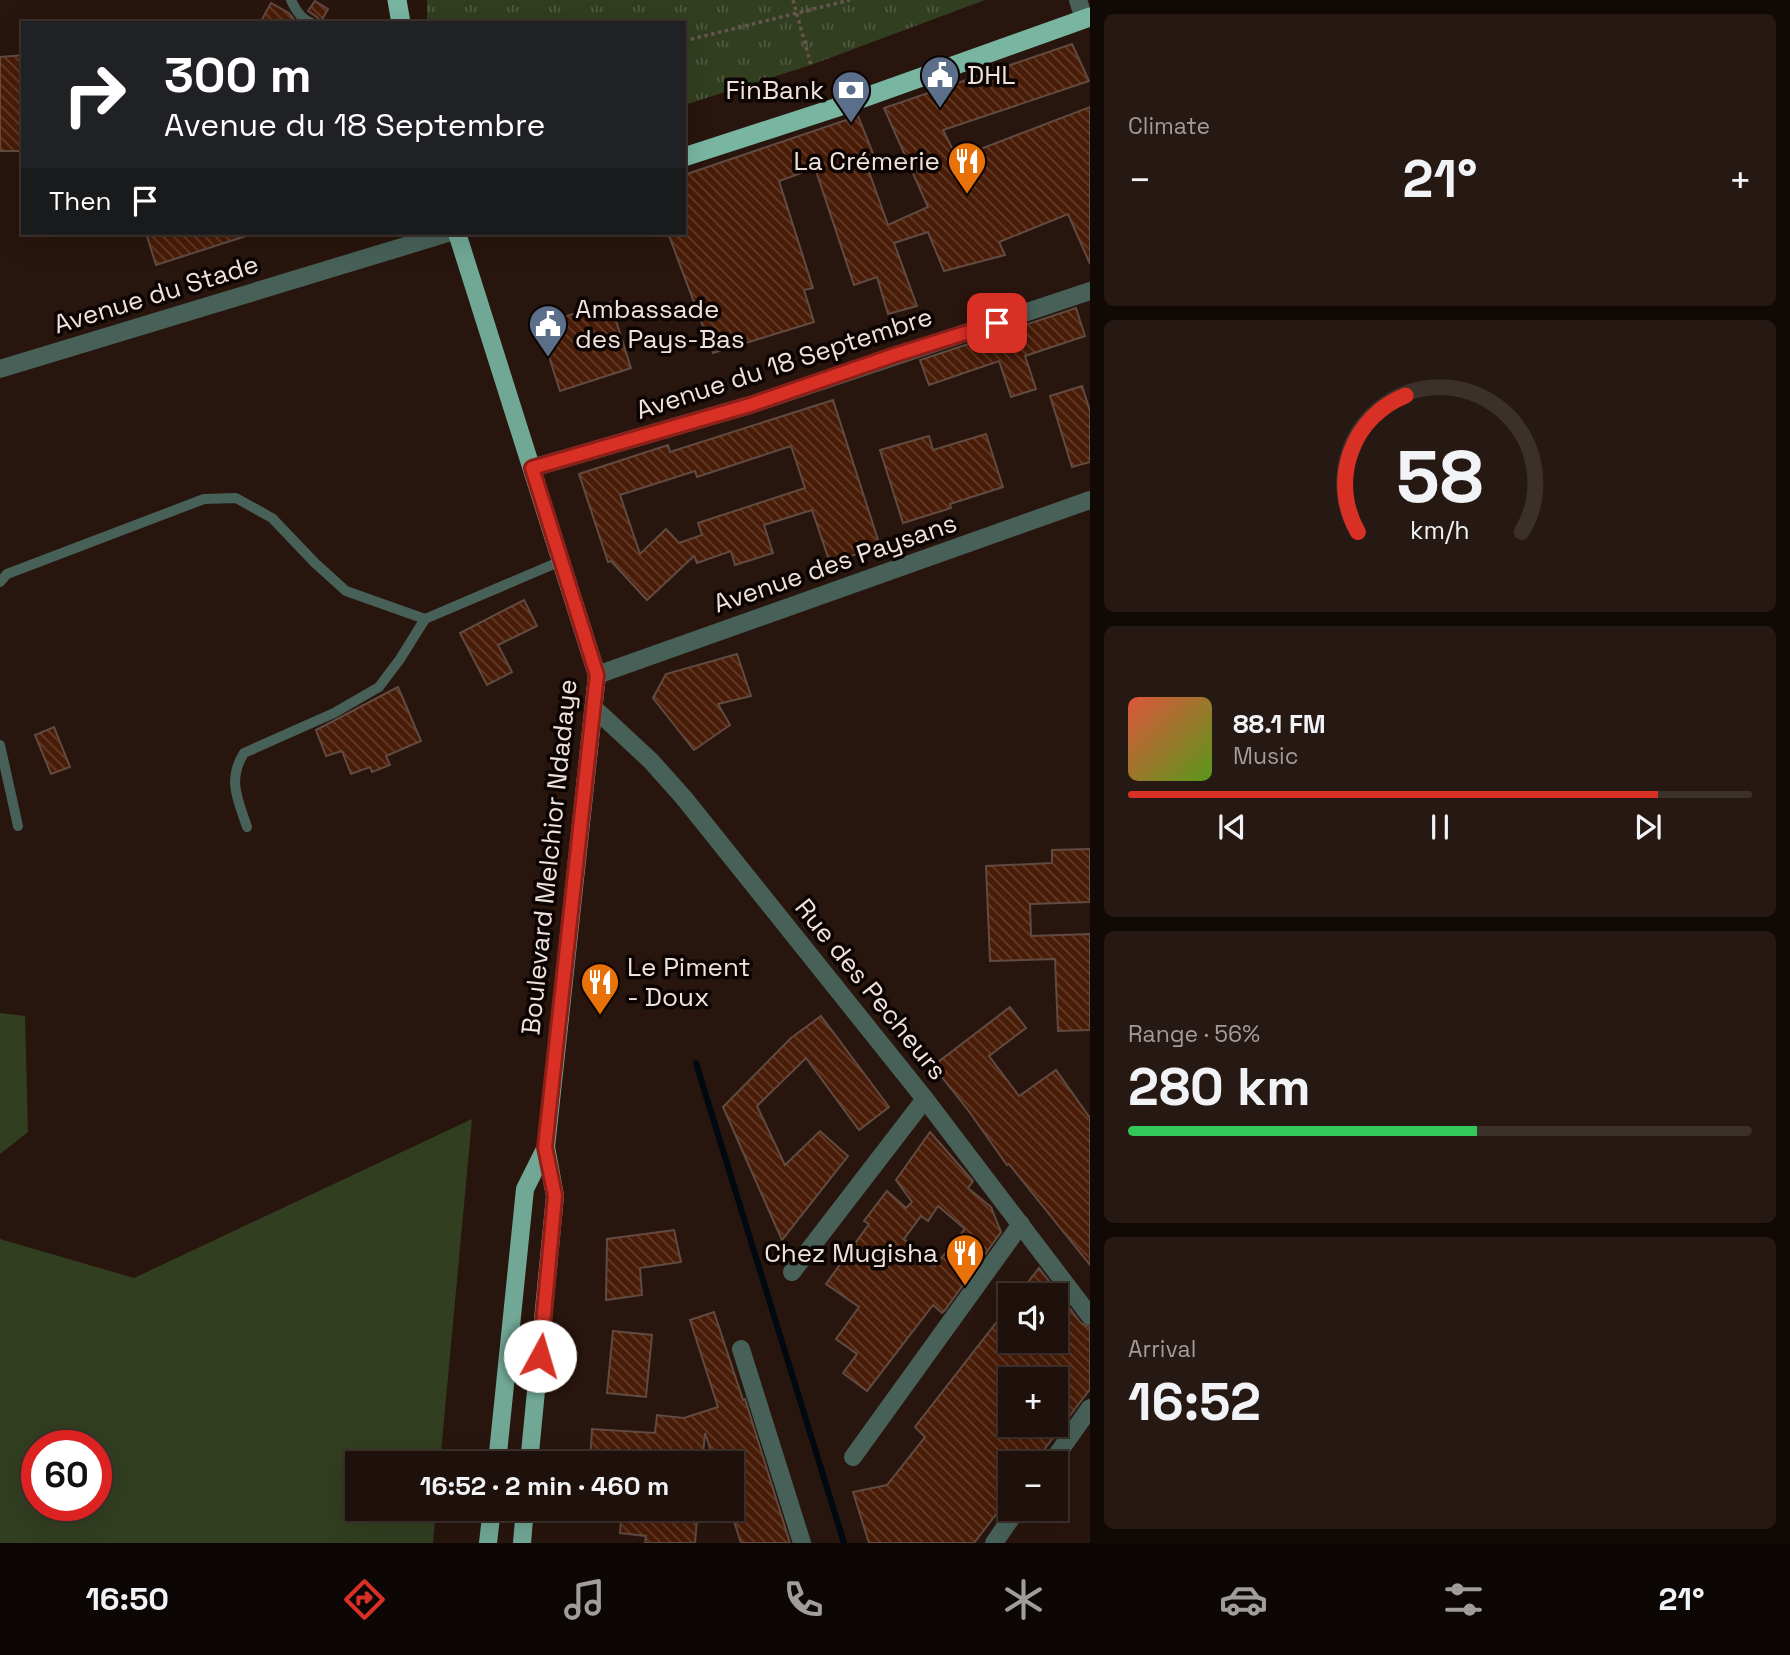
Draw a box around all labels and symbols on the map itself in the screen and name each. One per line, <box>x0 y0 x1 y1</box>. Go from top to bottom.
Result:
public building icon: DHL <box>919 54 961 109</box>
place label: DHL <box>967 58 1016 92</box>
bank icon: FinBank <box>830 69 872 124</box>
place label: FinBank <box>726 73 824 107</box>
restaurant icon: La Crémerie <box>946 140 988 195</box>
place label: La Crémerie <box>793 144 940 178</box>
street label: Avenue du Stade <box>49 247 263 341</box>
place label: Ambassade des Pays-Bas <box>575 292 745 356</box>
pin <box>967 293 1027 353</box>
street label: Avenue du 18 Septembre <box>631 299 937 427</box>
public building icon: Ambassade des Pays-Bas <box>527 303 569 358</box>
street label: Avenue des Paysans <box>709 505 961 621</box>
street label: Boulevard Melchior Ndadaye <box>513 677 585 1037</box>
street label: Rue des Pecheurs <box>787 891 955 1087</box>
place label: Le Piment - Doux <box>627 950 750 1014</box>
restaurant icon: Le Piment - Doux <box>579 961 621 1016</box>
restaurant icon: Chez Mugisha <box>944 1232 986 1287</box>
place label: Chez Mugisha <box>764 1236 938 1270</box>
position arrow <box>503 1319 577 1393</box>
speed limit sign: 60 <box>21 1430 112 1521</box>

